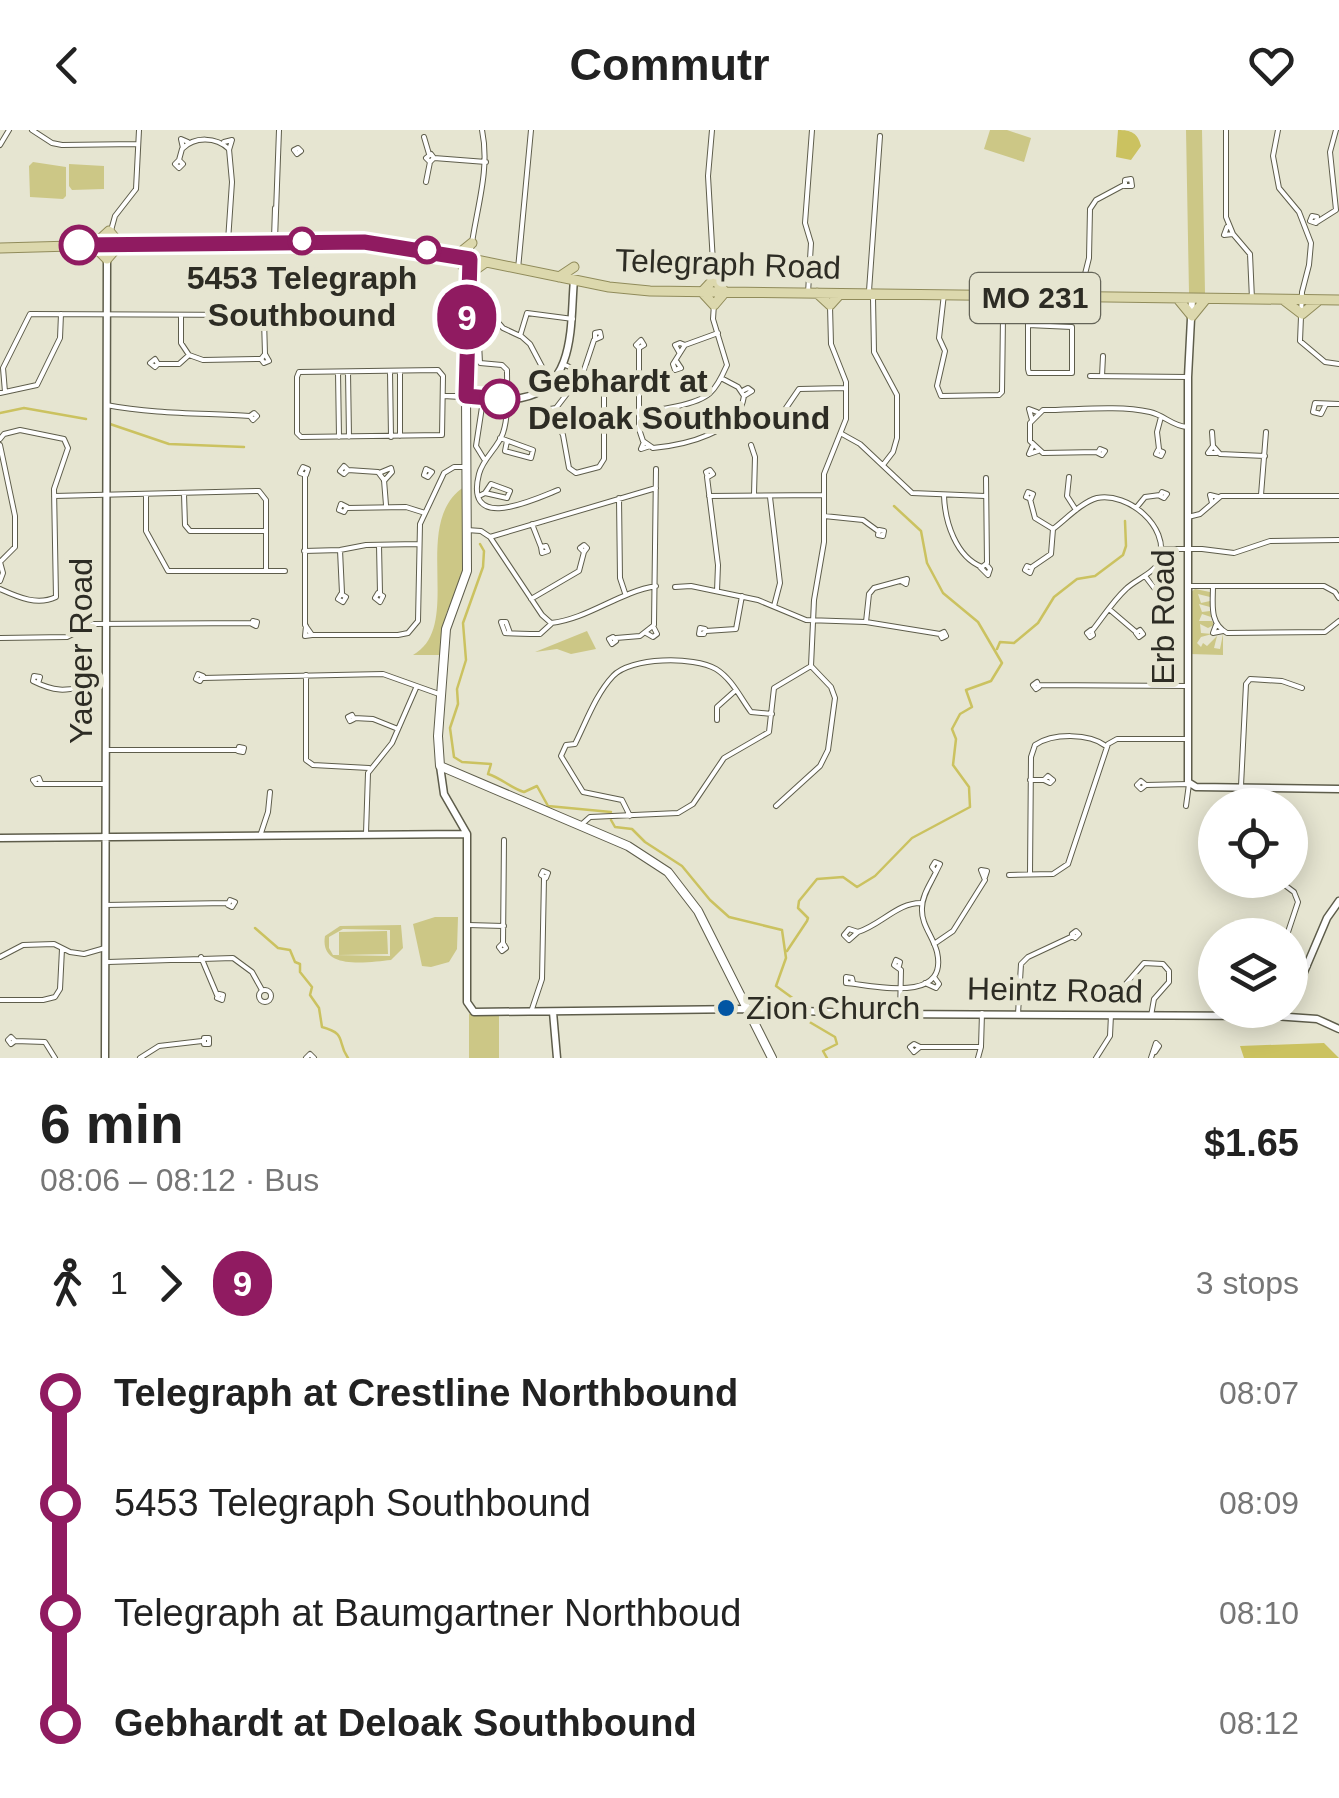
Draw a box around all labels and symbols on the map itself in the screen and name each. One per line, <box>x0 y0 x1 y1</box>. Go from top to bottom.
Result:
unlabelled marker <box>60 226 98 264</box>
marker: 5453 Telegraph Southbound <box>289 228 315 254</box>
unlabelled marker <box>414 237 440 263</box>
street label: Telegraph Road <box>614 242 842 286</box>
place label: 5453 Telegraph Southbound <box>187 260 417 333</box>
road number: MO 231 <box>970 273 1100 323</box>
line badge: 9 <box>434 284 500 350</box>
place label: Gebhardt at Deloak Southbound <box>528 363 830 436</box>
marker: Gebhardt at Deloak Southbound <box>481 380 519 418</box>
street label: Erb Road <box>1145 549 1181 685</box>
street label: Yaeger Road <box>63 558 99 744</box>
street label: Heintz Road <box>967 970 1143 1010</box>
place label: Zion Church <box>746 990 920 1026</box>
marker: Zion Church <box>715 997 737 1019</box>

